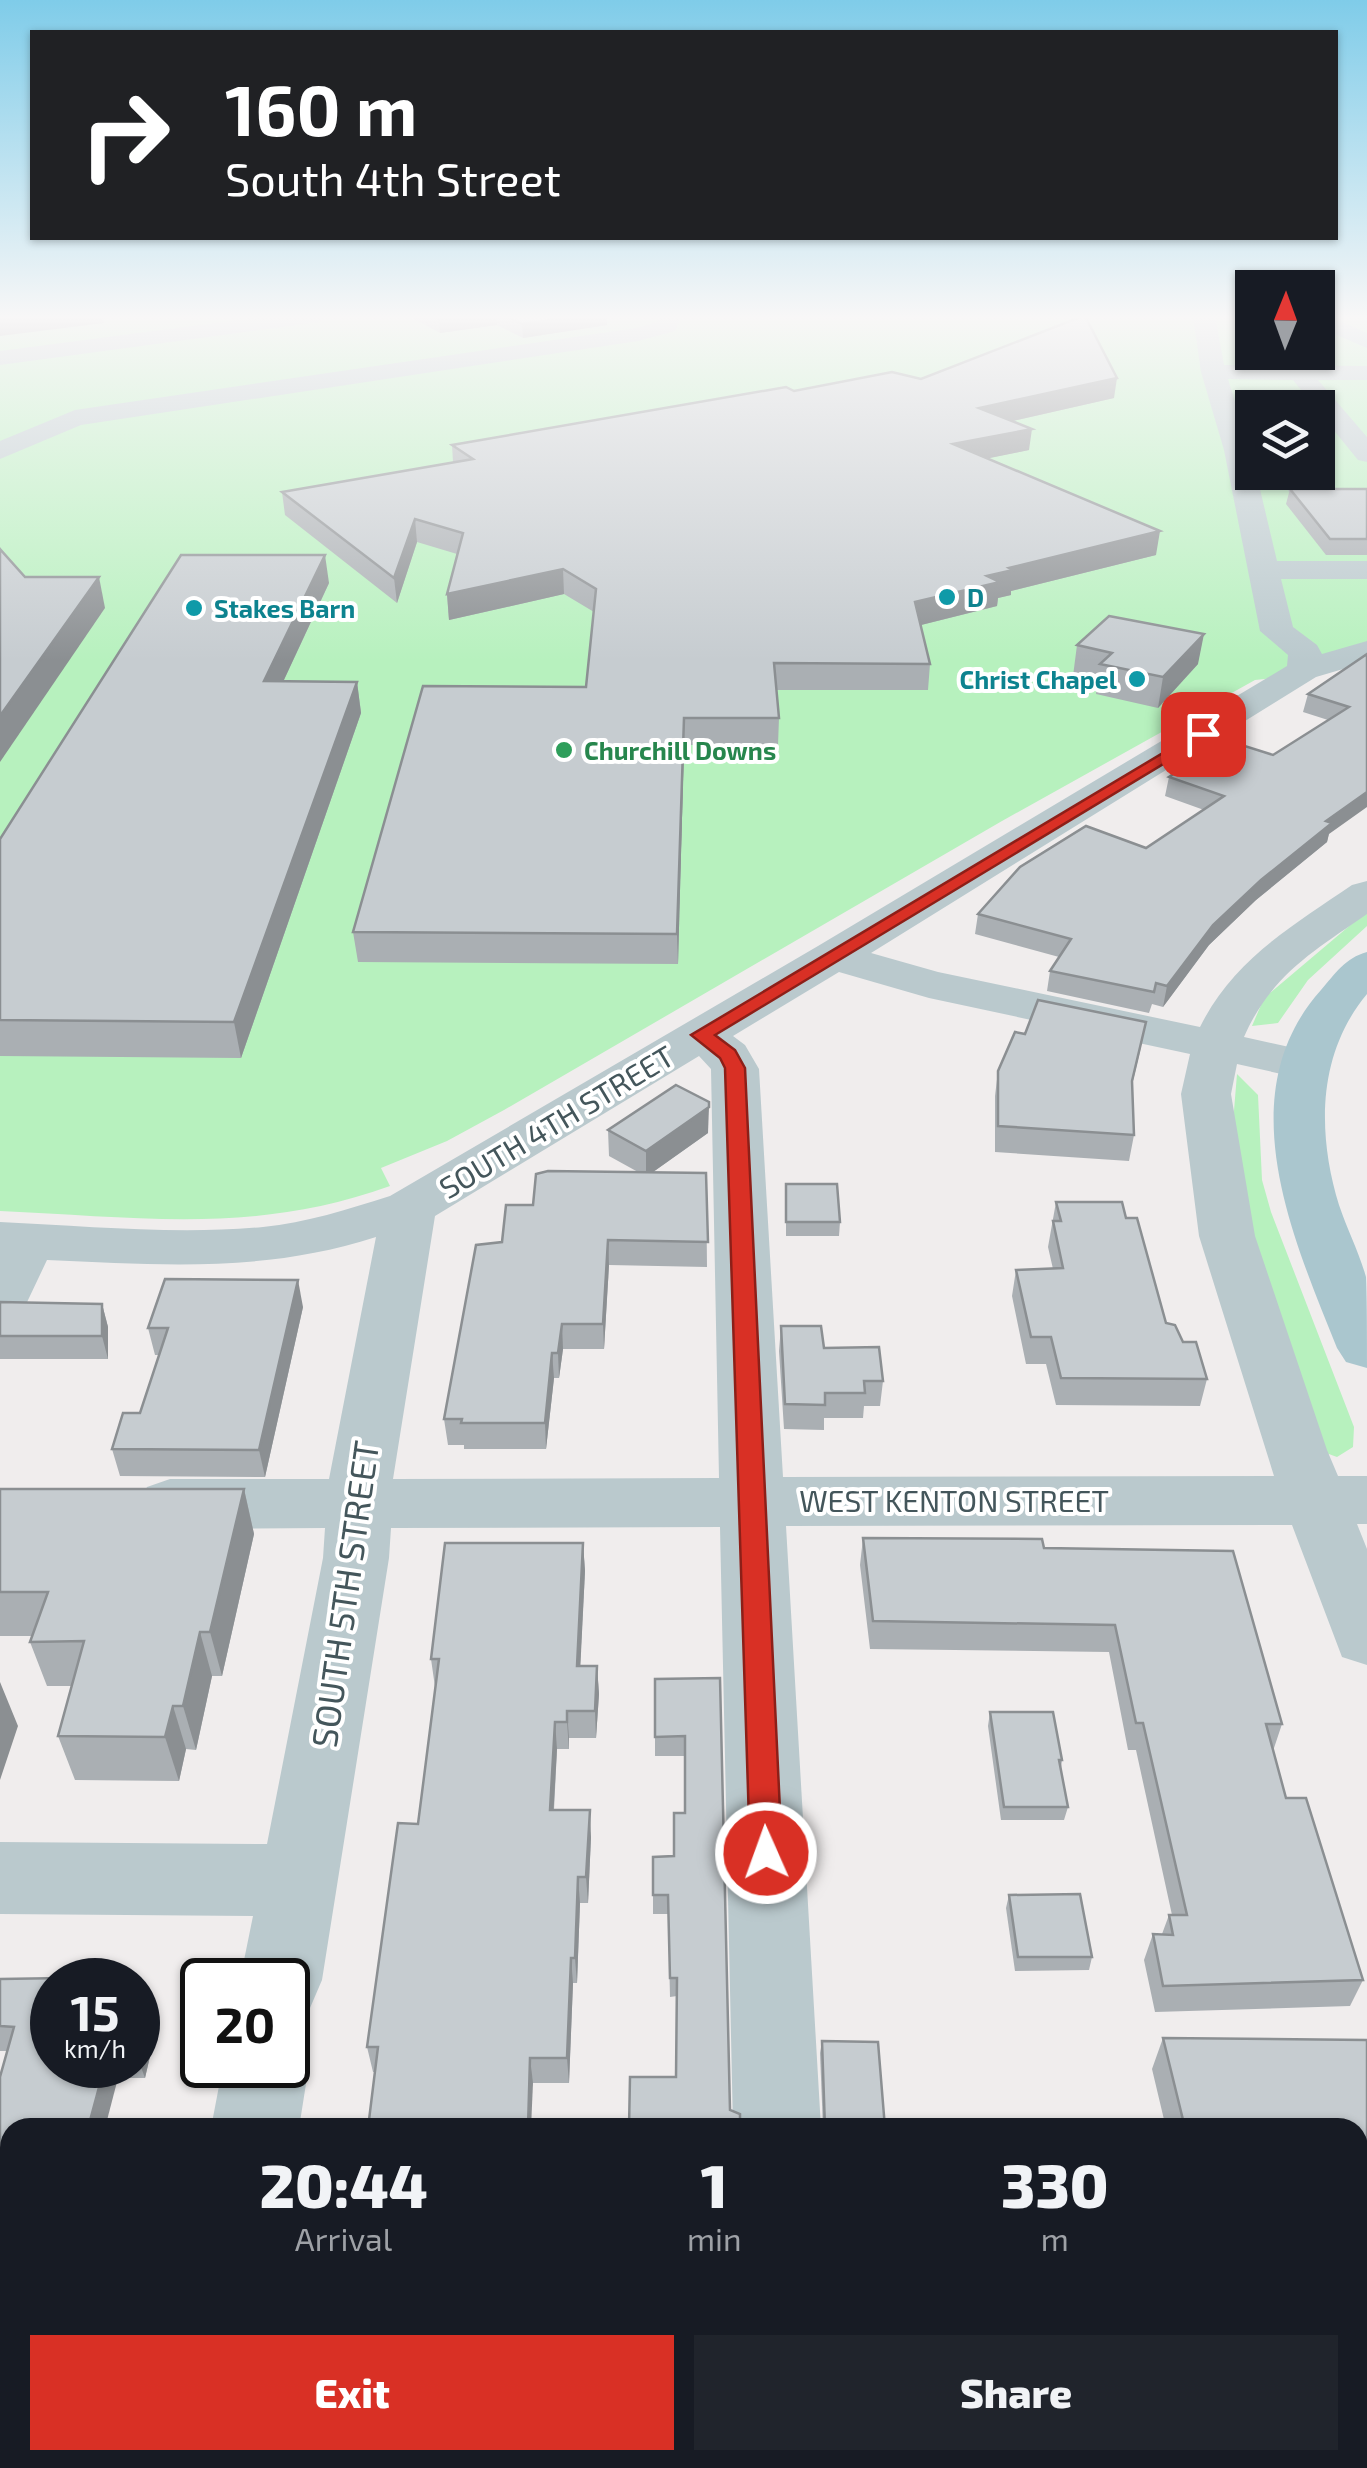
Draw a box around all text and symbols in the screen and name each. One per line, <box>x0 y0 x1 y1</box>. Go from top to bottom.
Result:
text: 160 m <box>225 66 418 150</box>
icon: right <box>60 70 190 200</box>
text: South 4th Street <box>225 151 561 205</box>
north arrow <box>1235 270 1335 370</box>
map controls <box>1235 270 1335 490</box>
button: layers <box>1235 390 1335 490</box>
place label: D <box>967 582 984 612</box>
marker: D <box>936 586 958 608</box>
place label: Stakes Barn <box>214 593 355 623</box>
marker: Stakes Barn <box>183 597 205 619</box>
place label: Christ Chapel <box>959 664 1118 694</box>
marker: Christ Chapel <box>1126 668 1148 690</box>
pin <box>1161 692 1246 777</box>
icon: arrive <box>1176 707 1231 762</box>
place label: Churchill Downs <box>584 735 776 765</box>
marker: Churchill Downs <box>553 739 575 761</box>
street label: SOUTH 4TH STREET <box>432 1037 680 1205</box>
street label: SOUTH 5TH STREET <box>302 1438 386 1750</box>
street label: WEST KENTON STREET <box>799 1482 1109 1518</box>
position arrow <box>714 1801 818 1905</box>
speed limit sign: 20 <box>180 1958 310 2088</box>
text: 15 <box>70 1981 120 2041</box>
text: km/h <box>64 2033 126 2063</box>
text: 20:44 <box>259 2148 428 2220</box>
text: 1 <box>701 2148 728 2220</box>
text: 330 <box>1001 2148 1109 2220</box>
text: Arrival <box>295 2219 392 2257</box>
text: min <box>687 2219 742 2257</box>
text: m <box>1041 2219 1069 2257</box>
button: Exit <box>30 2335 674 2450</box>
button: Share <box>694 2335 1338 2450</box>

